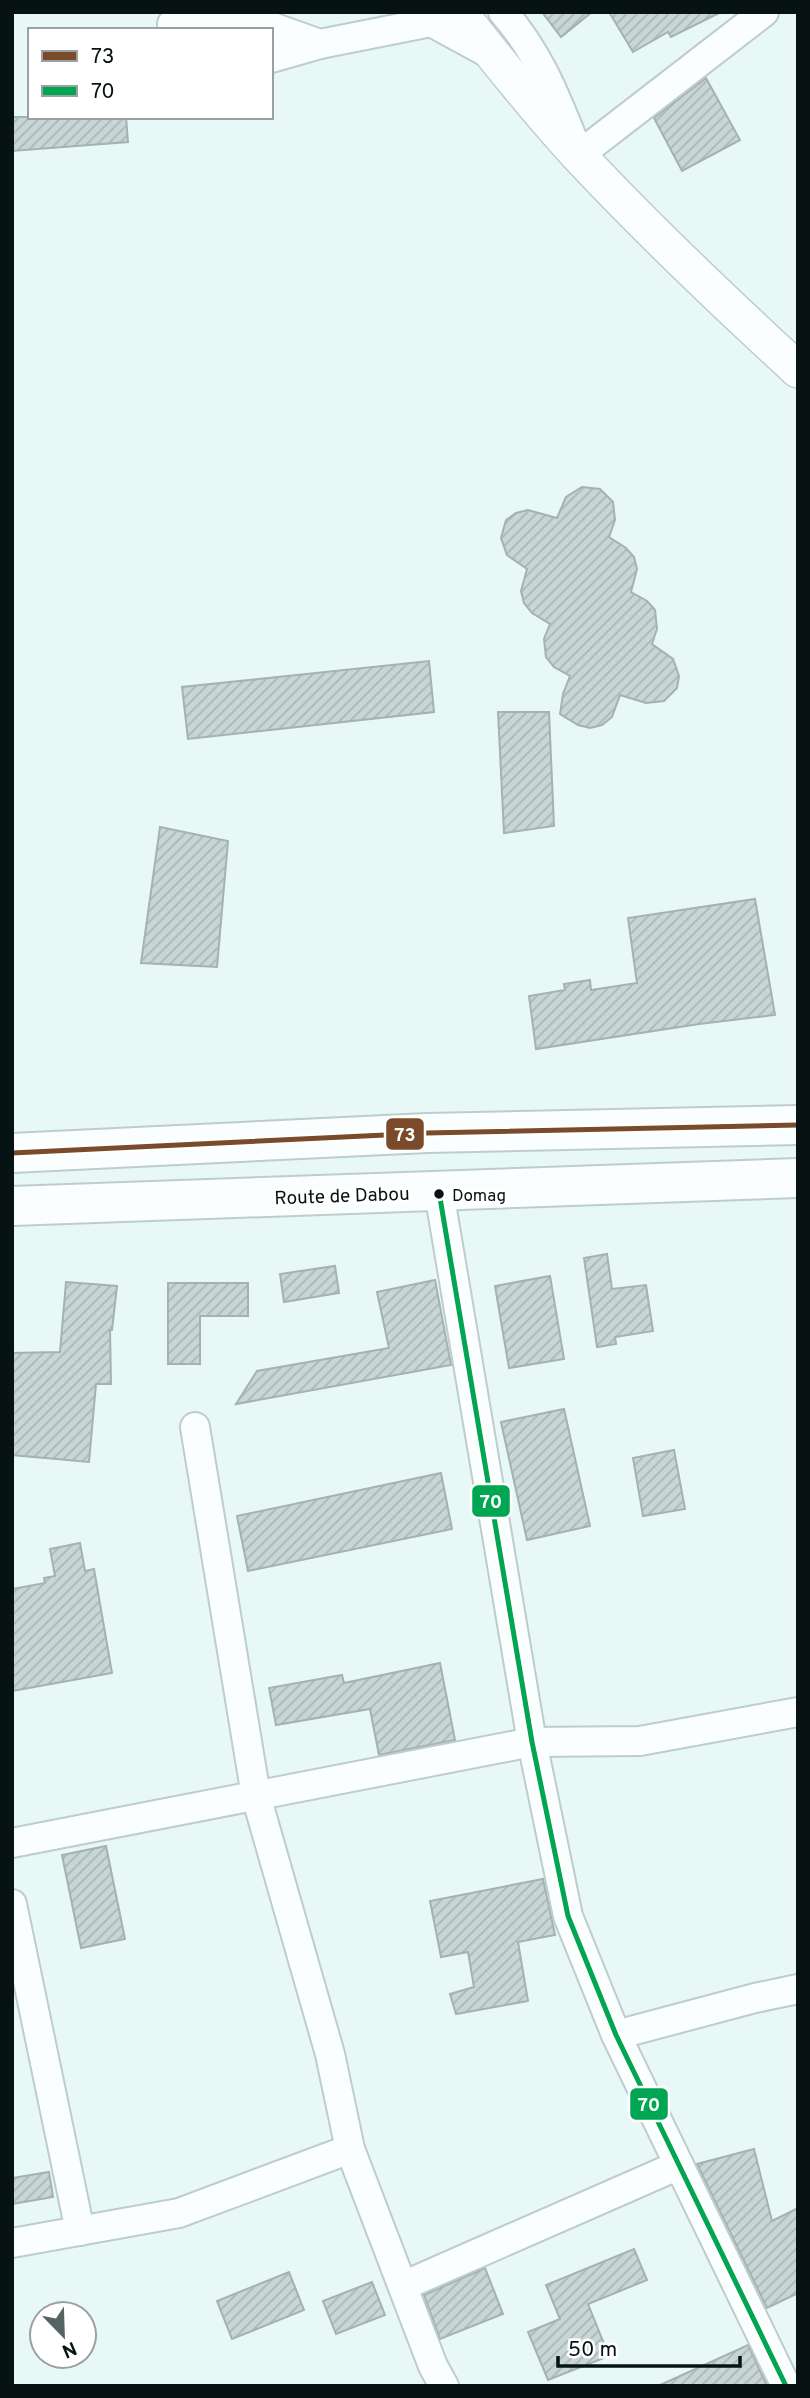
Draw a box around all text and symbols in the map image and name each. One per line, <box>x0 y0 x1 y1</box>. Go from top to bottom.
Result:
legend <box>28 28 273 119</box>
text: 73 <box>91 44 114 71</box>
text: 70 <box>91 79 115 106</box>
line badge: 73 <box>385 1117 425 1151</box>
text: 73 <box>394 1124 416 1148</box>
street label: Route de Dabou <box>274 1183 410 1211</box>
place label: Domag <box>452 1186 506 1208</box>
marker: Domag <box>432 1187 446 1201</box>
line badge: 70 <box>471 1484 511 1518</box>
text: 70 <box>480 1491 502 1515</box>
line badge: 70 <box>629 2087 669 2121</box>
text: 70 <box>638 2094 660 2118</box>
north arrow <box>28 2300 98 2370</box>
scale bar <box>558 2324 740 2368</box>
text: N <box>58 2335 80 2363</box>
text: 50 m <box>568 2337 617 2364</box>

